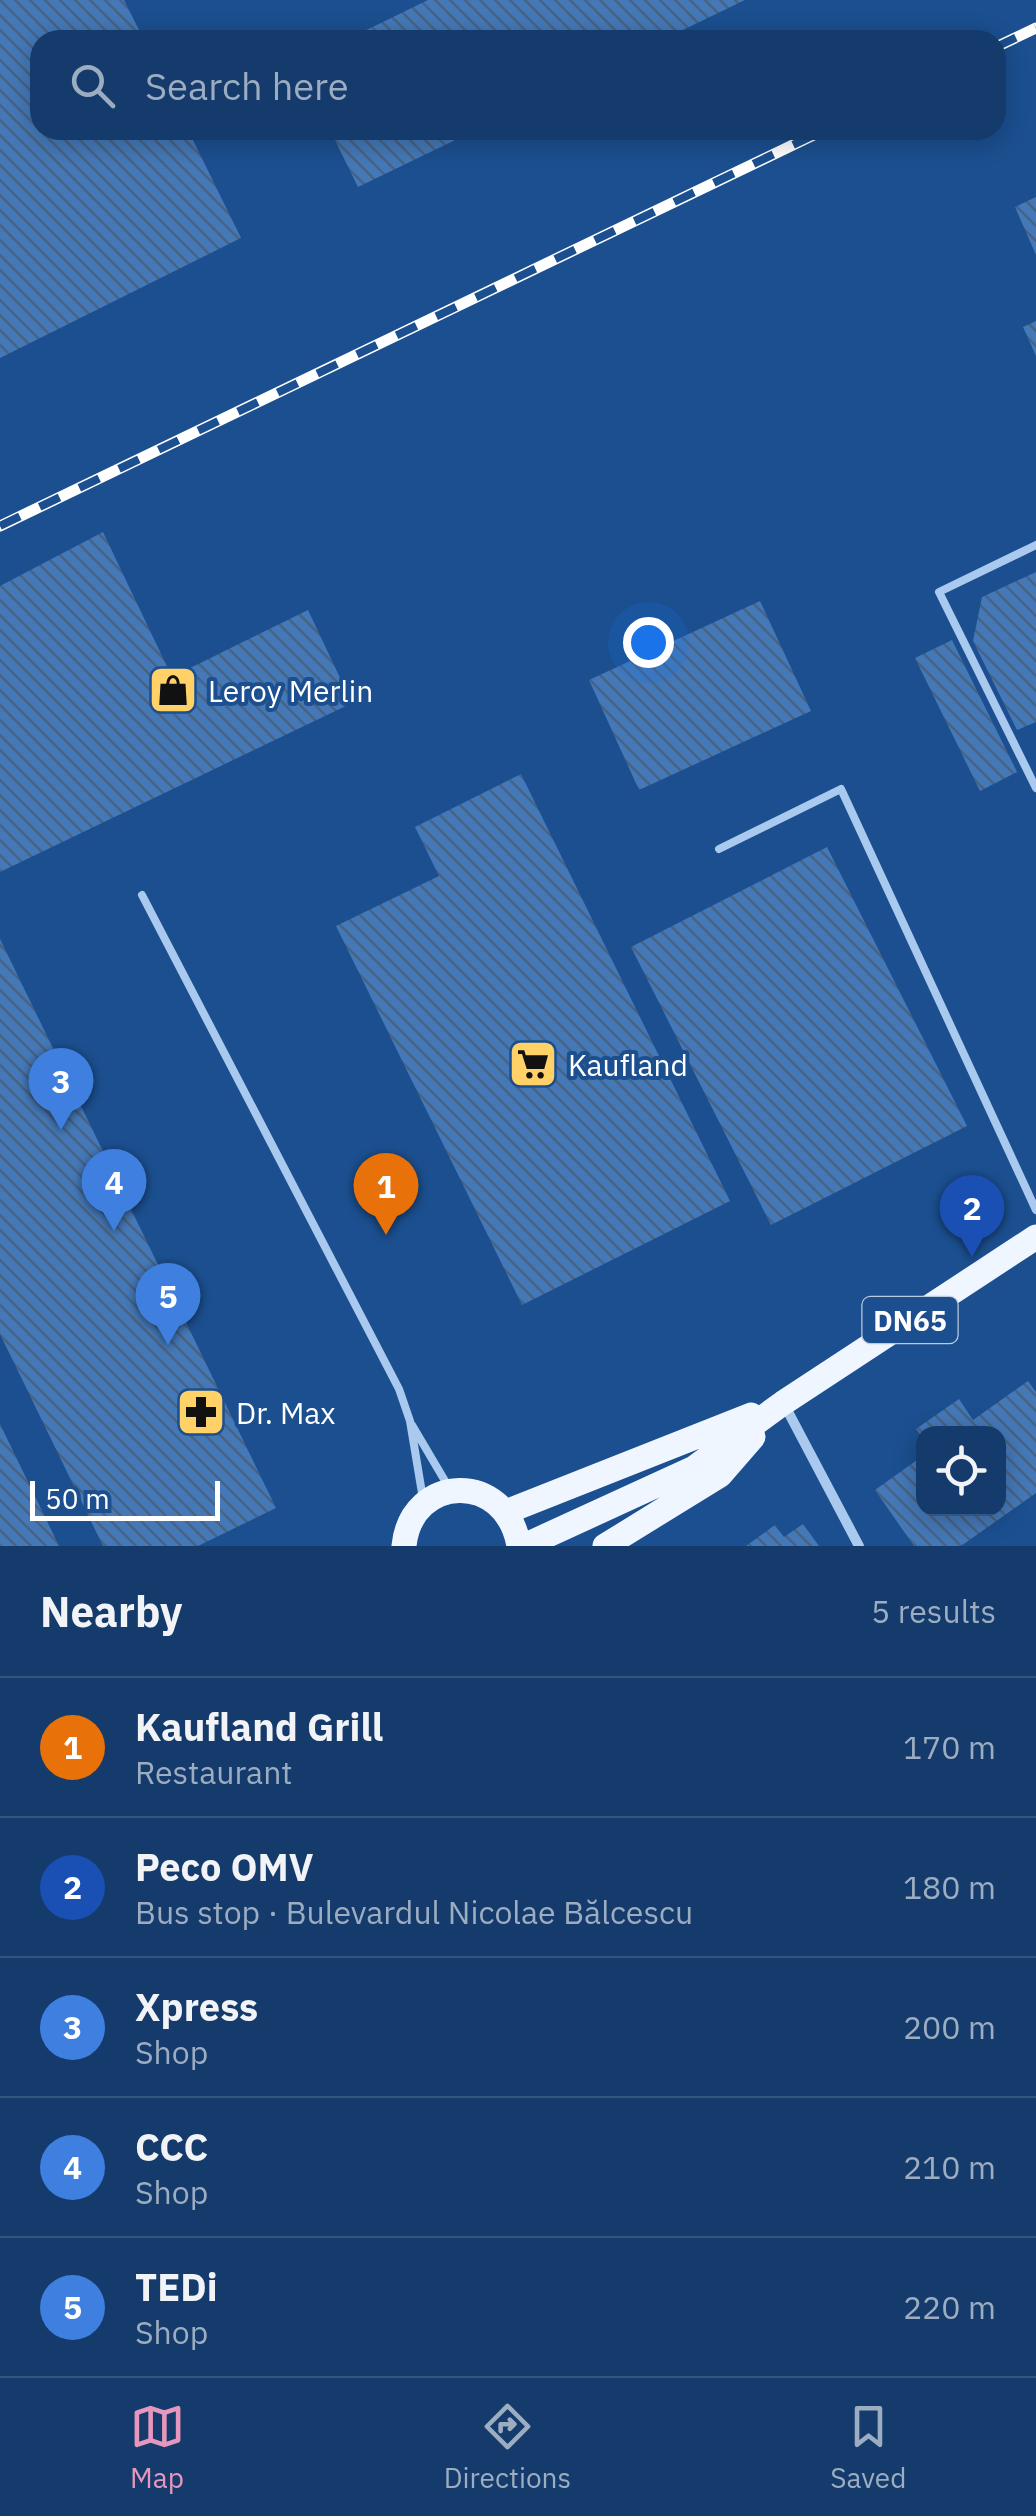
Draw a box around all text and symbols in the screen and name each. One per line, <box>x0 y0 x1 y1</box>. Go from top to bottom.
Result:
search box <box>30 30 1006 140</box>
icon: search <box>65 58 120 113</box>
text: Search here <box>145 61 349 110</box>
your location <box>623 617 674 668</box>
shop icon: Leroy Merlin <box>147 664 199 716</box>
place label: Leroy Merlin <box>208 671 373 710</box>
supermarket icon: Kaufland <box>507 1038 559 1090</box>
place label: Kaufland <box>568 1045 688 1084</box>
pin: 3 <box>28 1048 94 1130</box>
pin: 4 <box>82 1148 146 1231</box>
pin: 1 <box>354 1152 418 1235</box>
pin: 2 <box>940 1174 1004 1257</box>
pin: 5 <box>136 1262 200 1345</box>
road number: DN65 <box>862 1297 958 1343</box>
pharmacy icon: Dr. Max <box>175 1386 227 1438</box>
place label: Dr. Max <box>236 1393 336 1432</box>
map controls <box>916 1426 1006 1516</box>
button: locate <box>916 1426 1006 1516</box>
scale bar <box>30 1476 220 1520</box>
text: 50 m <box>45 1480 110 1517</box>
text: Nearby <box>40 1584 182 1639</box>
text: 5 results <box>871 1590 996 1632</box>
text: Kaufland Grill <box>135 1702 383 1751</box>
text: 1 <box>63 1726 82 1768</box>
text: 170 m <box>903 1726 996 1768</box>
text: Restaurant <box>135 1751 293 1793</box>
text: Peco OMV <box>135 1842 313 1891</box>
text: 2 <box>63 1866 82 1908</box>
text: 180 m <box>903 1866 996 1908</box>
text: Bus stop · Bulevardul Nicolae Bălcescu <box>135 1891 693 1933</box>
text: Xpress <box>135 1982 258 2031</box>
text: 3 <box>63 2006 82 2048</box>
text: 200 m <box>903 2006 996 2048</box>
text: Shop <box>135 2031 208 2073</box>
text: CCC <box>135 2122 208 2171</box>
text: 4 <box>63 2146 82 2188</box>
text: 210 m <box>903 2146 996 2188</box>
text: Shop <box>135 2171 208 2213</box>
text: TEDi <box>135 2262 218 2311</box>
text: 5 <box>63 2286 82 2328</box>
text: 220 m <box>903 2286 996 2328</box>
text: Shop <box>135 2311 208 2353</box>
tab: Map <box>130 2399 185 2496</box>
tab: Directions <box>444 2399 571 2496</box>
tab: Saved <box>830 2399 906 2496</box>

